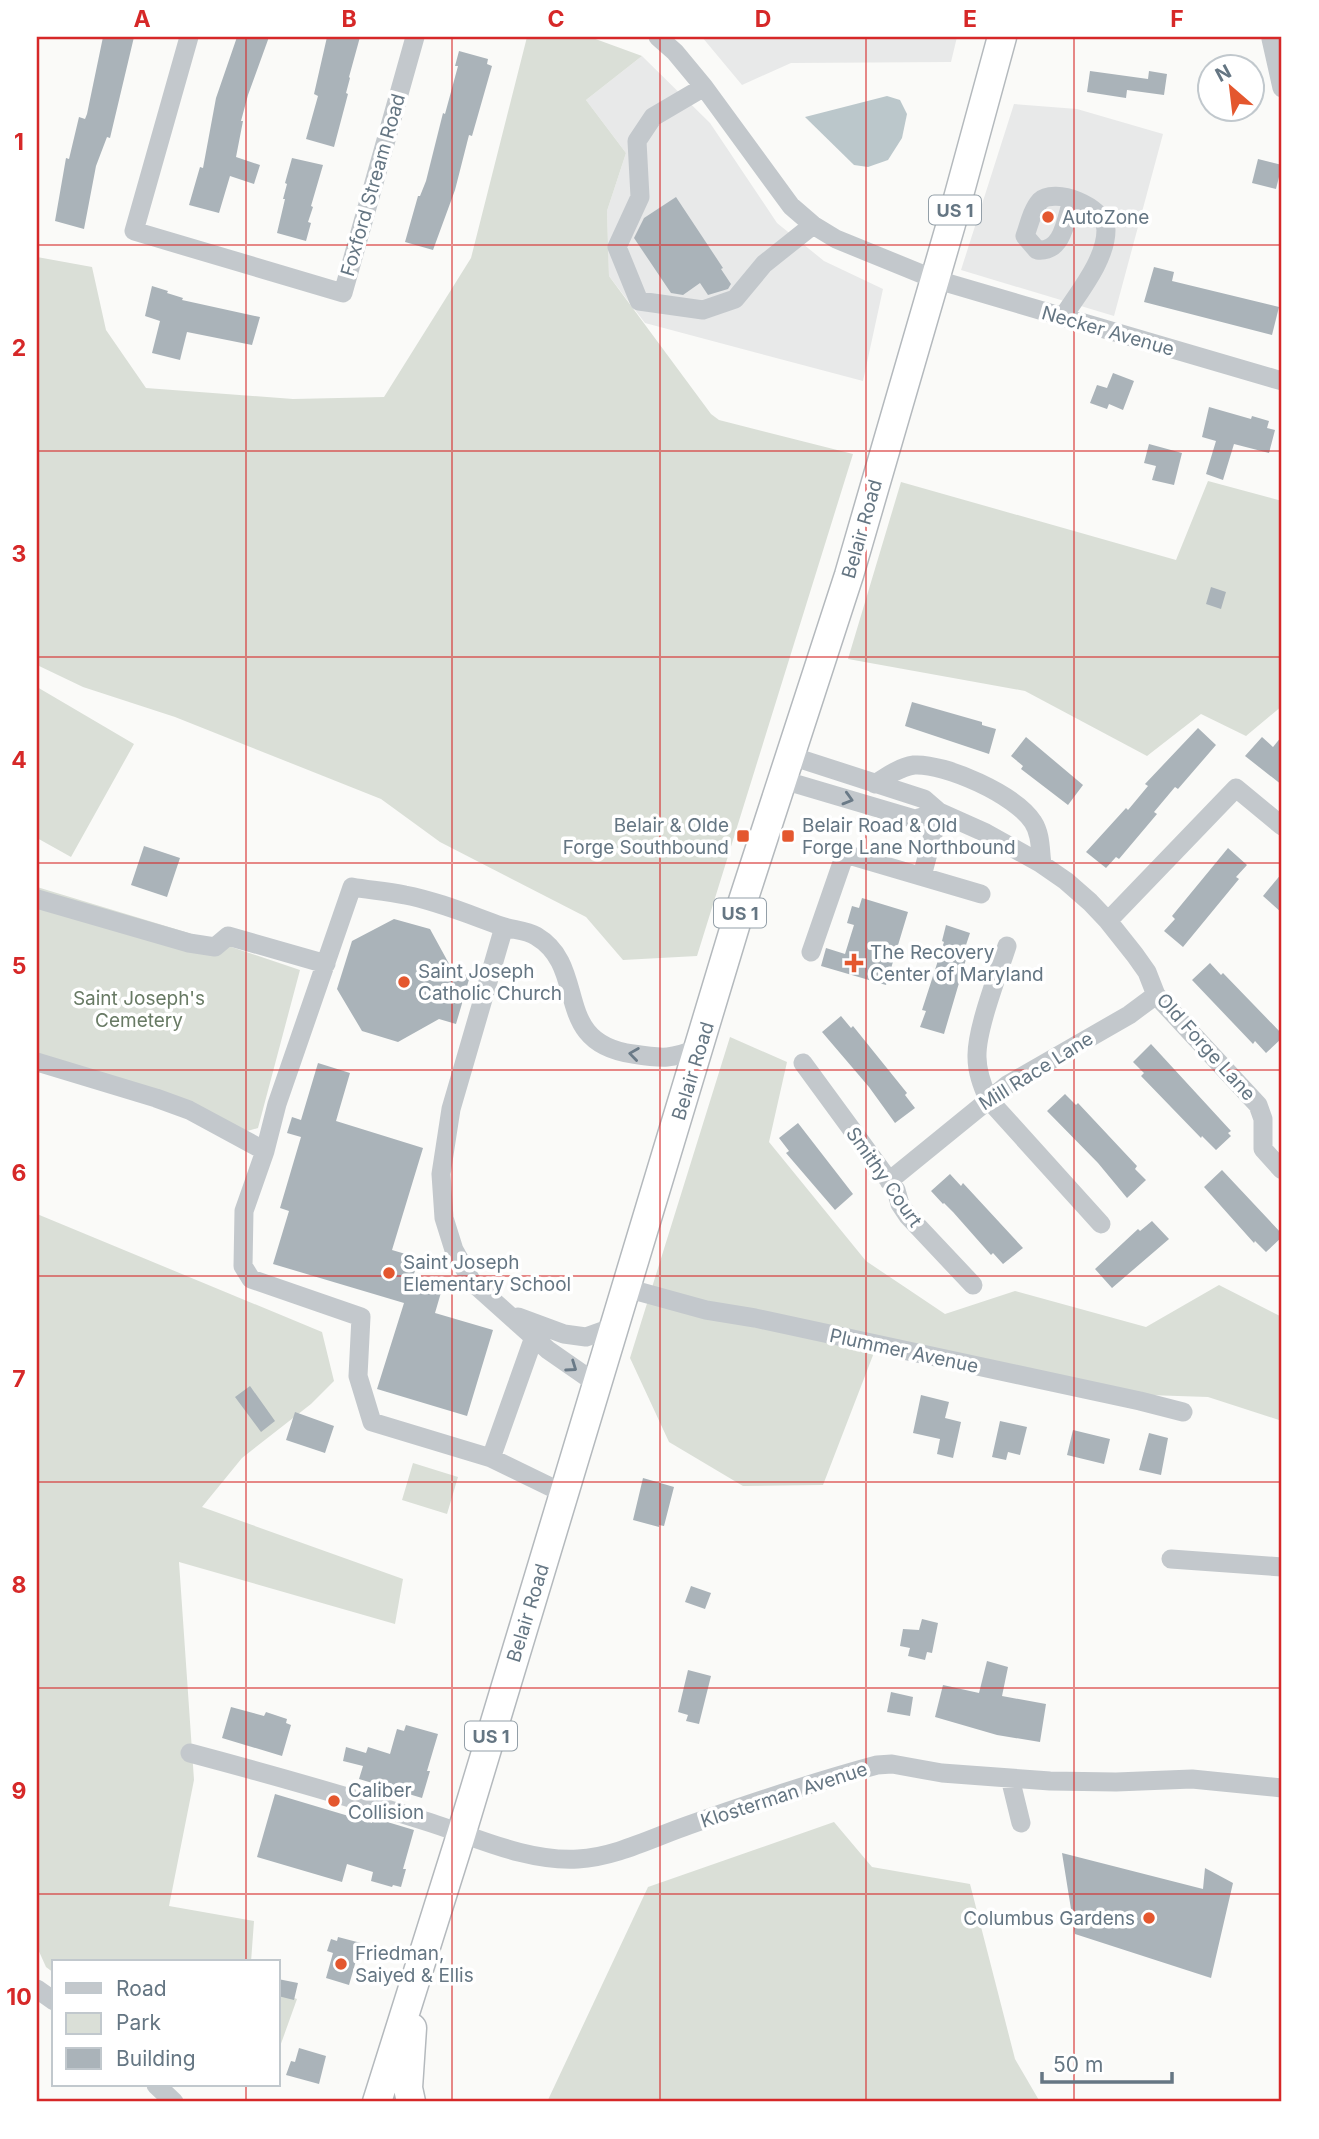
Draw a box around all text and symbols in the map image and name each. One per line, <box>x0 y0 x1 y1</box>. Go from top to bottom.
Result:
text: A <box>133 5 151 33</box>
text: B <box>341 5 357 33</box>
text: C <box>547 5 565 33</box>
text: D <box>755 5 771 33</box>
text: E <box>963 5 977 33</box>
text: F <box>1170 5 1184 33</box>
north arrow <box>1196 52 1266 122</box>
text: N <box>1211 60 1235 87</box>
street label: Foxford Stream Road <box>336 91 410 279</box>
text: 1 <box>14 128 24 156</box>
road number: US 1 <box>929 196 981 224</box>
place label: AutoZone <box>1062 206 1149 229</box>
marker: AutoZone <box>1040 209 1056 225</box>
street label: Necker Avenue <box>1039 301 1177 361</box>
text: 2 <box>12 334 26 362</box>
street label: Belair Road <box>837 477 887 581</box>
text: 3 <box>12 540 26 568</box>
text: 4 <box>11 746 27 774</box>
one-way arrow <box>842 791 854 806</box>
place label: Belair & Olde Forge Southbound <box>563 814 729 859</box>
place label: Belair Road & Old Forge Lane Northbound <box>802 814 1016 859</box>
marker: Belair & Olde Forge Southbound <box>735 828 751 844</box>
marker: Belair Road & Old Forge Lane Northbound <box>780 828 796 844</box>
road number: US 1 <box>714 898 766 928</box>
place label: The Recovery Center of Maryland <box>870 941 1044 986</box>
text: 5 <box>12 952 26 980</box>
marker: The Recovery Center of Maryland <box>844 953 864 973</box>
place label: Saint Joseph Catholic Church <box>418 960 562 1005</box>
marker: Saint Joseph Catholic Church <box>396 974 412 990</box>
park label: Saint Joseph's Cemetery <box>73 987 205 1032</box>
street label: Old Forge Lane <box>1152 989 1260 1105</box>
street label: Belair Road <box>667 1019 719 1123</box>
street label: Mill Race Lane <box>975 1027 1097 1115</box>
one-way arrow <box>628 1047 640 1062</box>
street label: Smithy Court <box>841 1123 927 1231</box>
text: 6 <box>12 1159 26 1187</box>
place label: Saint Joseph Elementary School <box>403 1251 571 1296</box>
marker: Saint Joseph Elementary School <box>381 1265 397 1281</box>
street label: Plummer Avenue <box>827 1324 981 1378</box>
one-way arrow <box>564 1359 577 1371</box>
text: 7 <box>12 1365 26 1393</box>
street label: Belair Road <box>502 1561 554 1665</box>
text: 8 <box>12 1571 26 1599</box>
road number: US 1 <box>465 1722 517 1750</box>
street label: Klosterman Avenue <box>698 1757 870 1833</box>
text: 9 <box>12 1777 26 1805</box>
place label: Caliber Collision <box>348 1779 424 1824</box>
marker: Caliber Collision <box>326 1793 342 1809</box>
place label: Columbus Gardens <box>963 1907 1135 1930</box>
marker: Columbus Gardens <box>1141 1910 1157 1926</box>
place label: Friedman, Saiyed & Ellis <box>355 1942 474 1987</box>
marker: Friedman, Saiyed & Ellis <box>333 1956 349 1972</box>
legend <box>52 1960 280 2086</box>
text: Road <box>116 1976 167 2001</box>
text: 10 <box>6 1983 32 2011</box>
text: Park <box>116 2010 161 2035</box>
scale bar <box>1042 2041 1172 2085</box>
text: Building <box>116 2046 196 2071</box>
text: 50 m <box>1053 2052 1103 2077</box>

